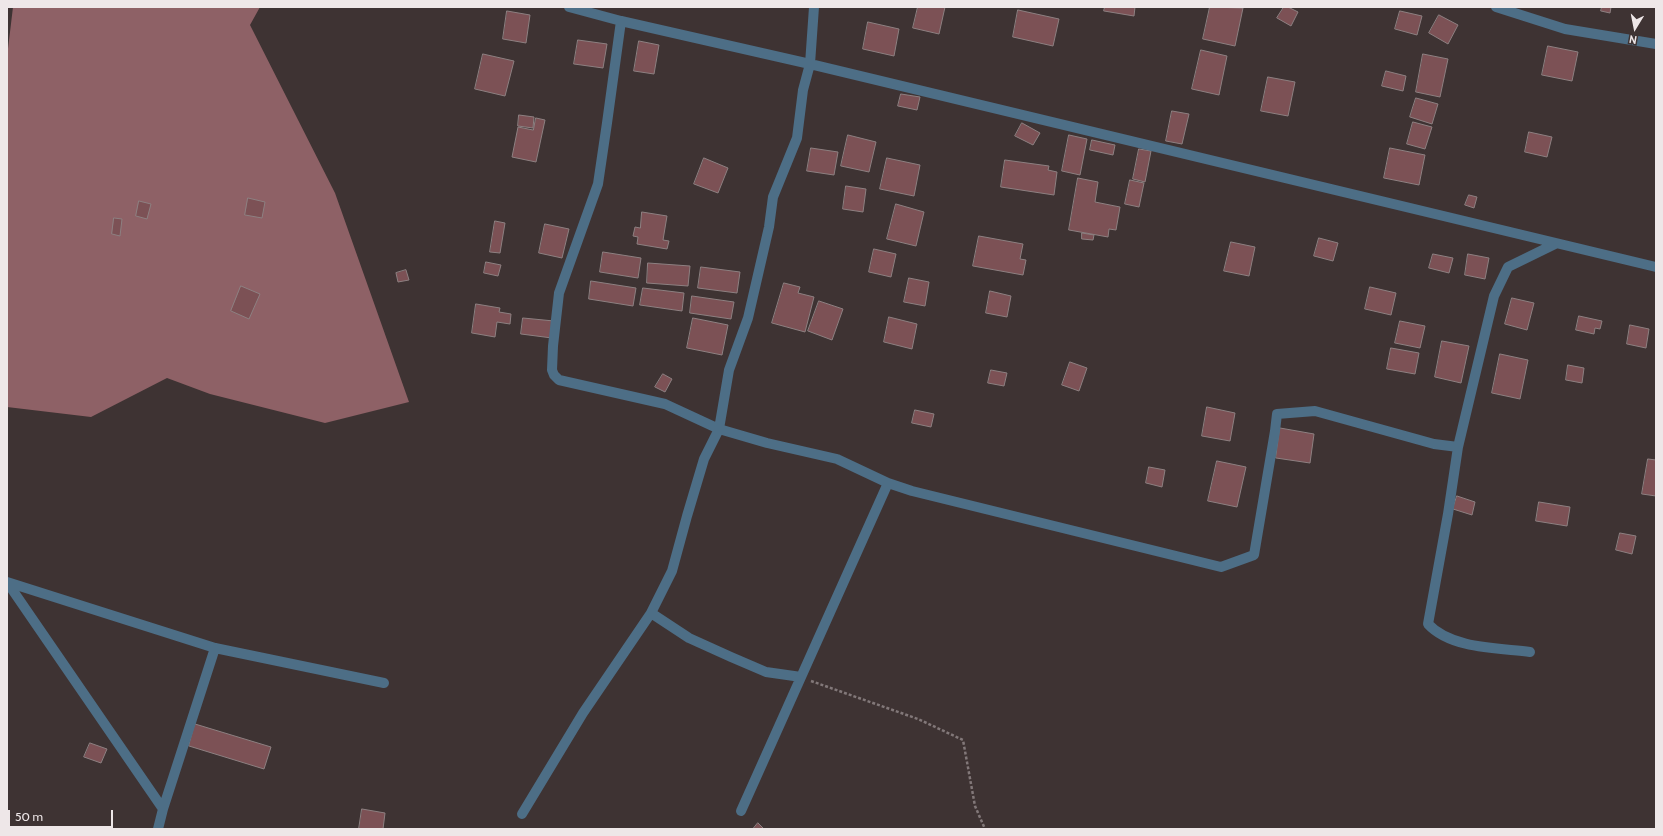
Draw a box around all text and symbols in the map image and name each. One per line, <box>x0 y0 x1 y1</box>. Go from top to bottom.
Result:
north arrow <box>1615 8 1655 48</box>
text: N <box>1628 32 1638 47</box>
scale bar <box>10 802 115 828</box>
text: 50 m <box>15 809 43 824</box>

